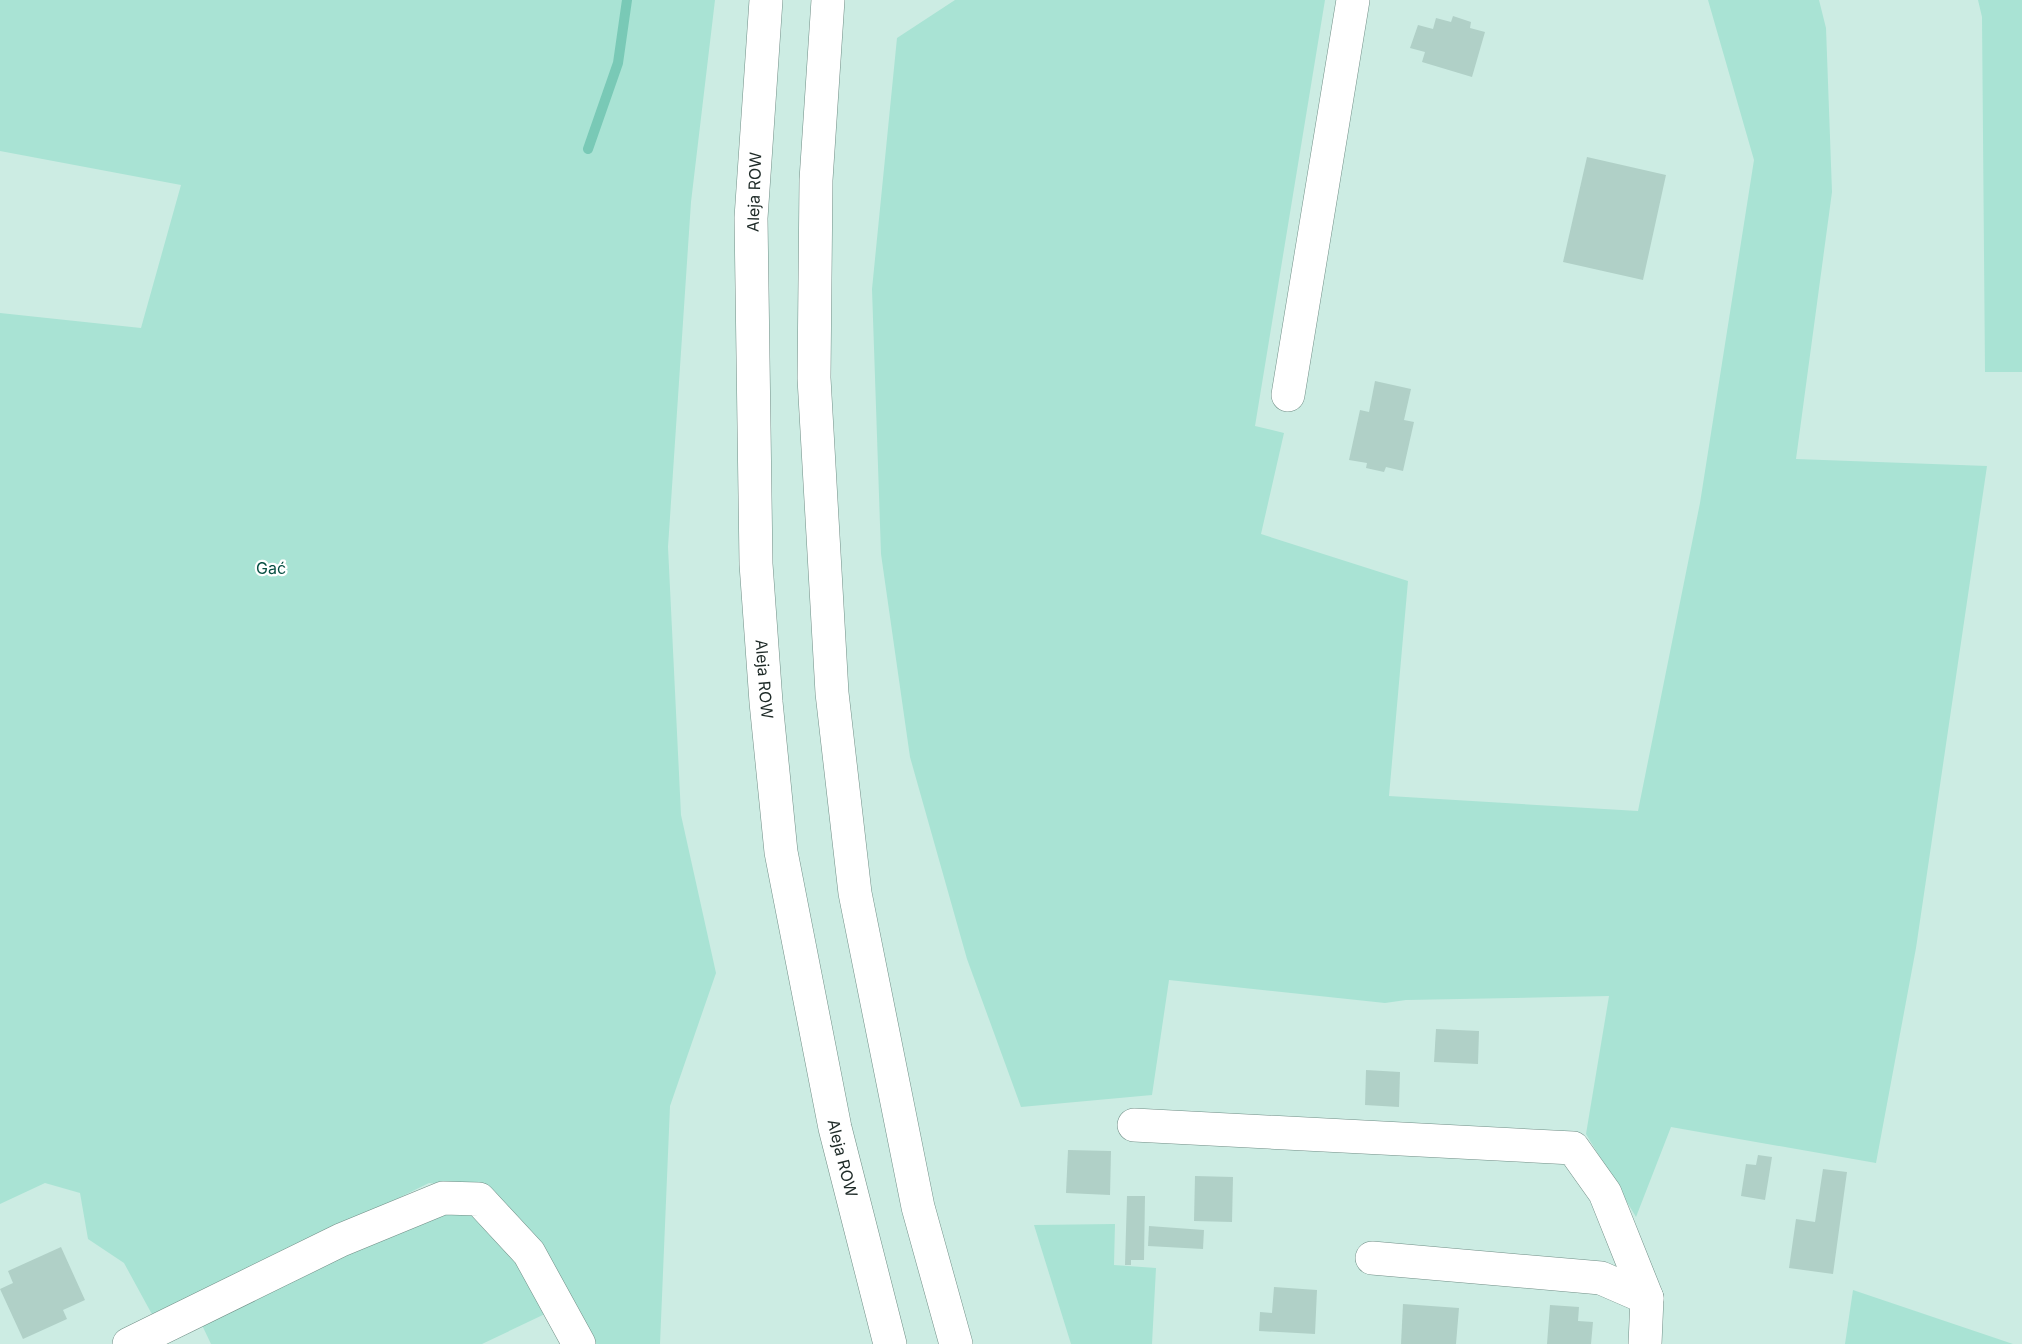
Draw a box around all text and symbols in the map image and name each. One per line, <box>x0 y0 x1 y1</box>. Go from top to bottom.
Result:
street label: Aleja ROW <box>743 151 765 232</box>
park label: Gać <box>256 558 286 578</box>
street label: Aleja ROW <box>751 639 778 720</box>
street label: Aleja ROW <box>823 1117 862 1200</box>

